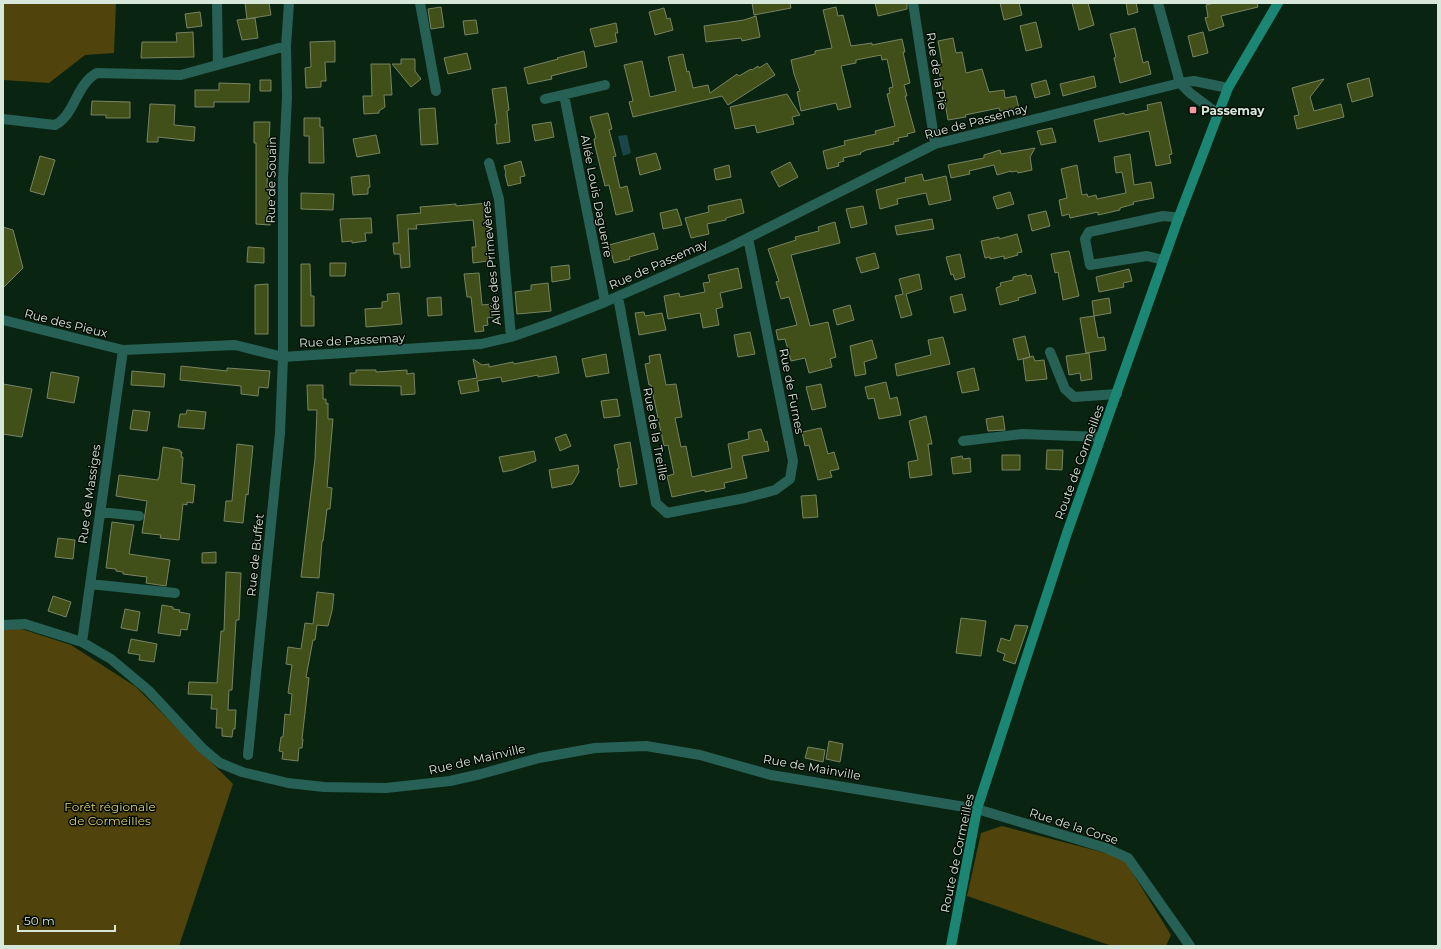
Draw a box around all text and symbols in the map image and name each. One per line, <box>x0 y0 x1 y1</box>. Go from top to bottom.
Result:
street label: Rue de la Pie <box>923 31 951 111</box>
street label: Rue de Passemay <box>923 100 1030 142</box>
place label: Passemay <box>1201 103 1265 118</box>
marker: Passemay <box>1188 105 1198 115</box>
street label: Allée Louis Daguerre <box>578 133 616 259</box>
street label: Rue de Souain <box>263 136 279 224</box>
street label: Allée des Primevères <box>478 200 504 326</box>
street label: Rue de Passemay <box>606 235 710 292</box>
street label: Rue des Pieux <box>23 305 110 341</box>
street label: Rue de Passemay <box>299 330 406 350</box>
street label: Rue de Furnes <box>776 347 808 435</box>
street label: Rue de la Treille <box>640 386 672 482</box>
street label: Route de Cormeilles <box>1051 402 1107 521</box>
street label: Rue de Massiges <box>75 443 103 545</box>
street label: Rue de Buffet <box>243 513 267 597</box>
street label: Rue de Mainville <box>427 741 527 777</box>
street label: Rue de Mainville <box>762 751 862 783</box>
street label: Route de Cormeilles <box>937 792 977 914</box>
park label: Forêt régionale de Cormeilles <box>64 799 156 828</box>
street label: Rue de la Corse <box>1028 805 1120 847</box>
scale bar <box>18 907 115 933</box>
text: 50 m <box>24 913 55 928</box>

